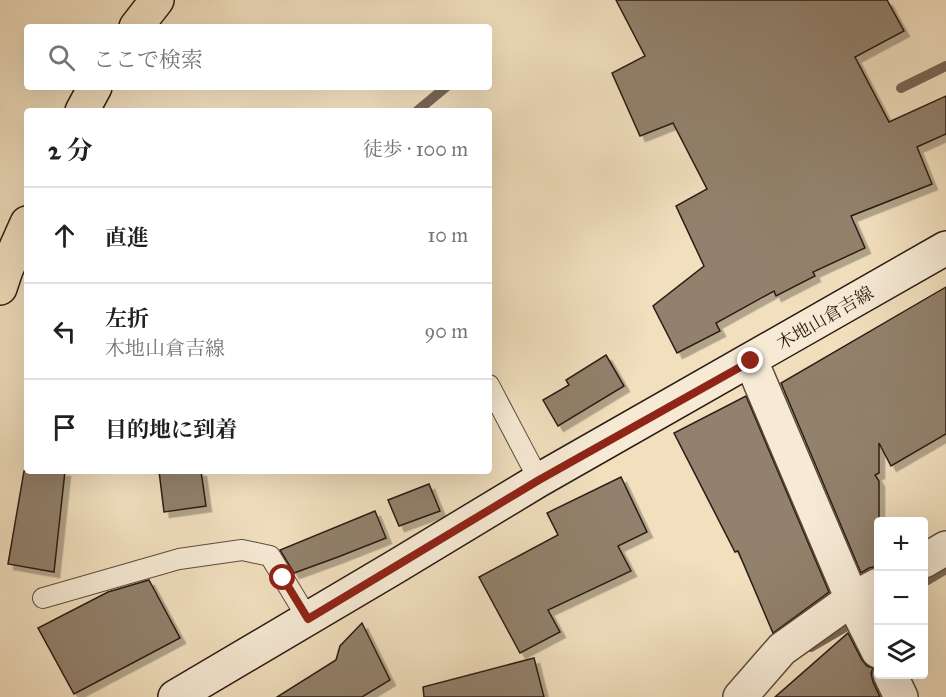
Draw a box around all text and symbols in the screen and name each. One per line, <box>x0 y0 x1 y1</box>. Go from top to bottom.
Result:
search box <box>24 24 492 90</box>
icon: search <box>45 41 78 74</box>
text: ここで検索 <box>93 46 203 73</box>
text: 2 分 <box>48 134 92 166</box>
text: 徒歩 · 100 m <box>363 137 468 161</box>
icon: ahead <box>48 219 81 252</box>
text: 10 m <box>427 223 468 247</box>
text: 直進 <box>105 224 149 251</box>
street label: 木地山倉吉線 <box>773 281 877 355</box>
text: 左折 <box>105 305 149 332</box>
icon: left <box>48 315 81 348</box>
text: 90 m <box>425 319 468 343</box>
text: 木地山倉吉線 <box>105 336 225 360</box>
route end <box>737 347 763 373</box>
icon: arrive <box>48 411 81 444</box>
text: 目的地に到着 <box>105 416 237 443</box>
map controls <box>874 517 928 679</box>
button: + <box>874 517 928 571</box>
route start <box>269 564 295 590</box>
button: − <box>874 571 928 625</box>
button: layers <box>874 625 928 679</box>

